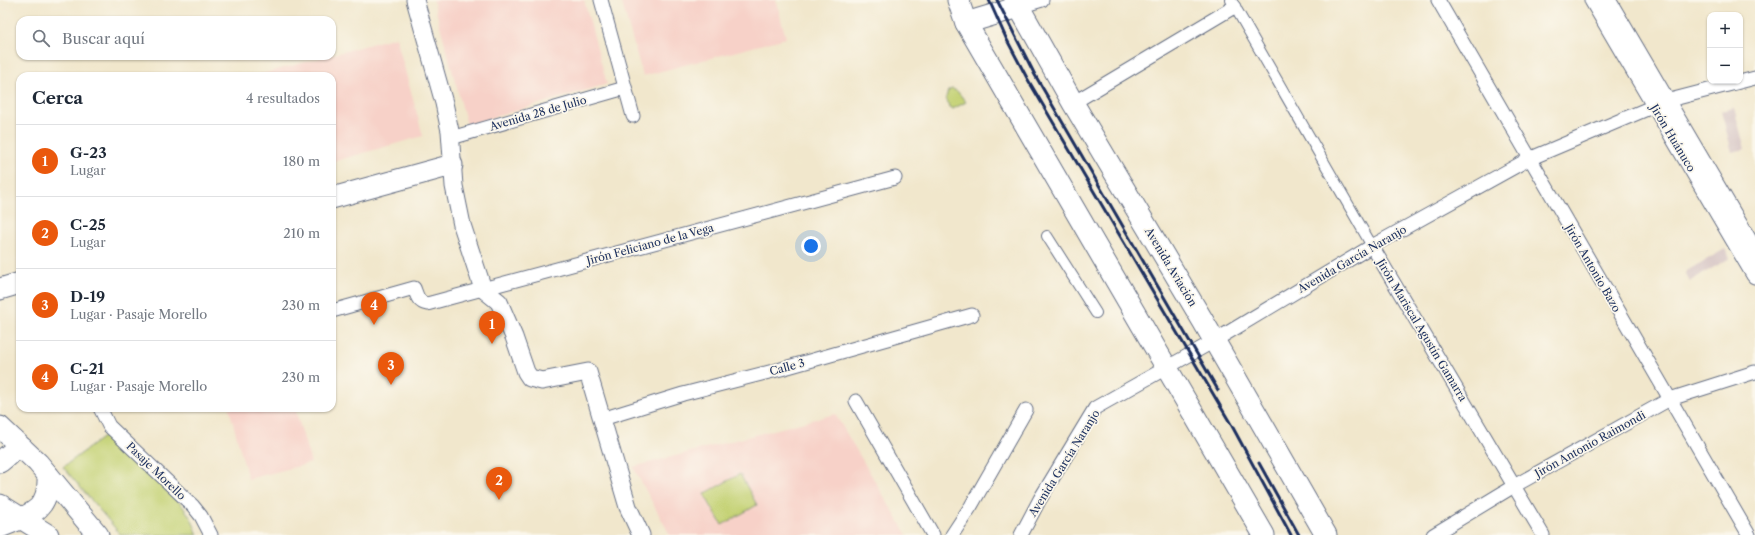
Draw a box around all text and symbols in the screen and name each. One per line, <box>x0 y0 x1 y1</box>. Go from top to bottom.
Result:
map controls <box>1707 12 1743 84</box>
button: + <box>1707 12 1743 48</box>
search box <box>16 16 336 60</box>
icon: search <box>30 27 52 49</box>
text: Buscar aquí <box>62 29 145 48</box>
button: − <box>1707 48 1743 84</box>
text: Cerca <box>32 88 83 108</box>
text: 4 resultados <box>246 90 320 106</box>
street label: Avenida 28 de Julio <box>487 92 588 134</box>
street label: Jirón Huánuco <box>1646 100 1699 175</box>
text: G-23 <box>70 143 107 162</box>
text: 1 <box>42 153 48 169</box>
text: 180 m <box>283 153 320 169</box>
text: Lugar <box>70 162 106 178</box>
text: C-25 <box>70 215 106 234</box>
street label: Jirón Feliciano de la Vega <box>583 220 715 268</box>
street label: Jirón Antonio Bazo <box>1561 220 1624 315</box>
street label: Avenida García Naranjo <box>1294 222 1409 296</box>
street label: Avenida Aviación <box>1141 224 1200 309</box>
text: 2 <box>41 225 49 241</box>
text: 210 m <box>283 225 320 241</box>
text: Lugar <box>70 234 106 250</box>
your location <box>801 236 821 256</box>
street label: Jirón Mariscal Agustín Gamarra <box>1373 255 1470 404</box>
text: D-19 <box>70 287 105 306</box>
pin: 4 <box>361 292 387 325</box>
text: 3 <box>41 297 49 313</box>
text: 230 m <box>282 297 320 313</box>
text: Lugar · Pasaje Morello <box>70 306 207 322</box>
pin: 1 <box>479 311 505 344</box>
pin: 3 <box>378 352 404 385</box>
street label: Calle 3 <box>768 356 806 378</box>
text: C-21 <box>70 359 104 378</box>
text: 4 <box>41 369 49 385</box>
text: 230 m <box>282 369 320 385</box>
text: Lugar · Pasaje Morello <box>70 378 207 394</box>
street label: Avenida García Naranjo <box>1025 407 1103 520</box>
street label: Jirón Antonio Raimondi <box>1530 407 1648 481</box>
street label: Pasaje Morello <box>123 439 189 503</box>
pin: 2 <box>486 467 512 500</box>

